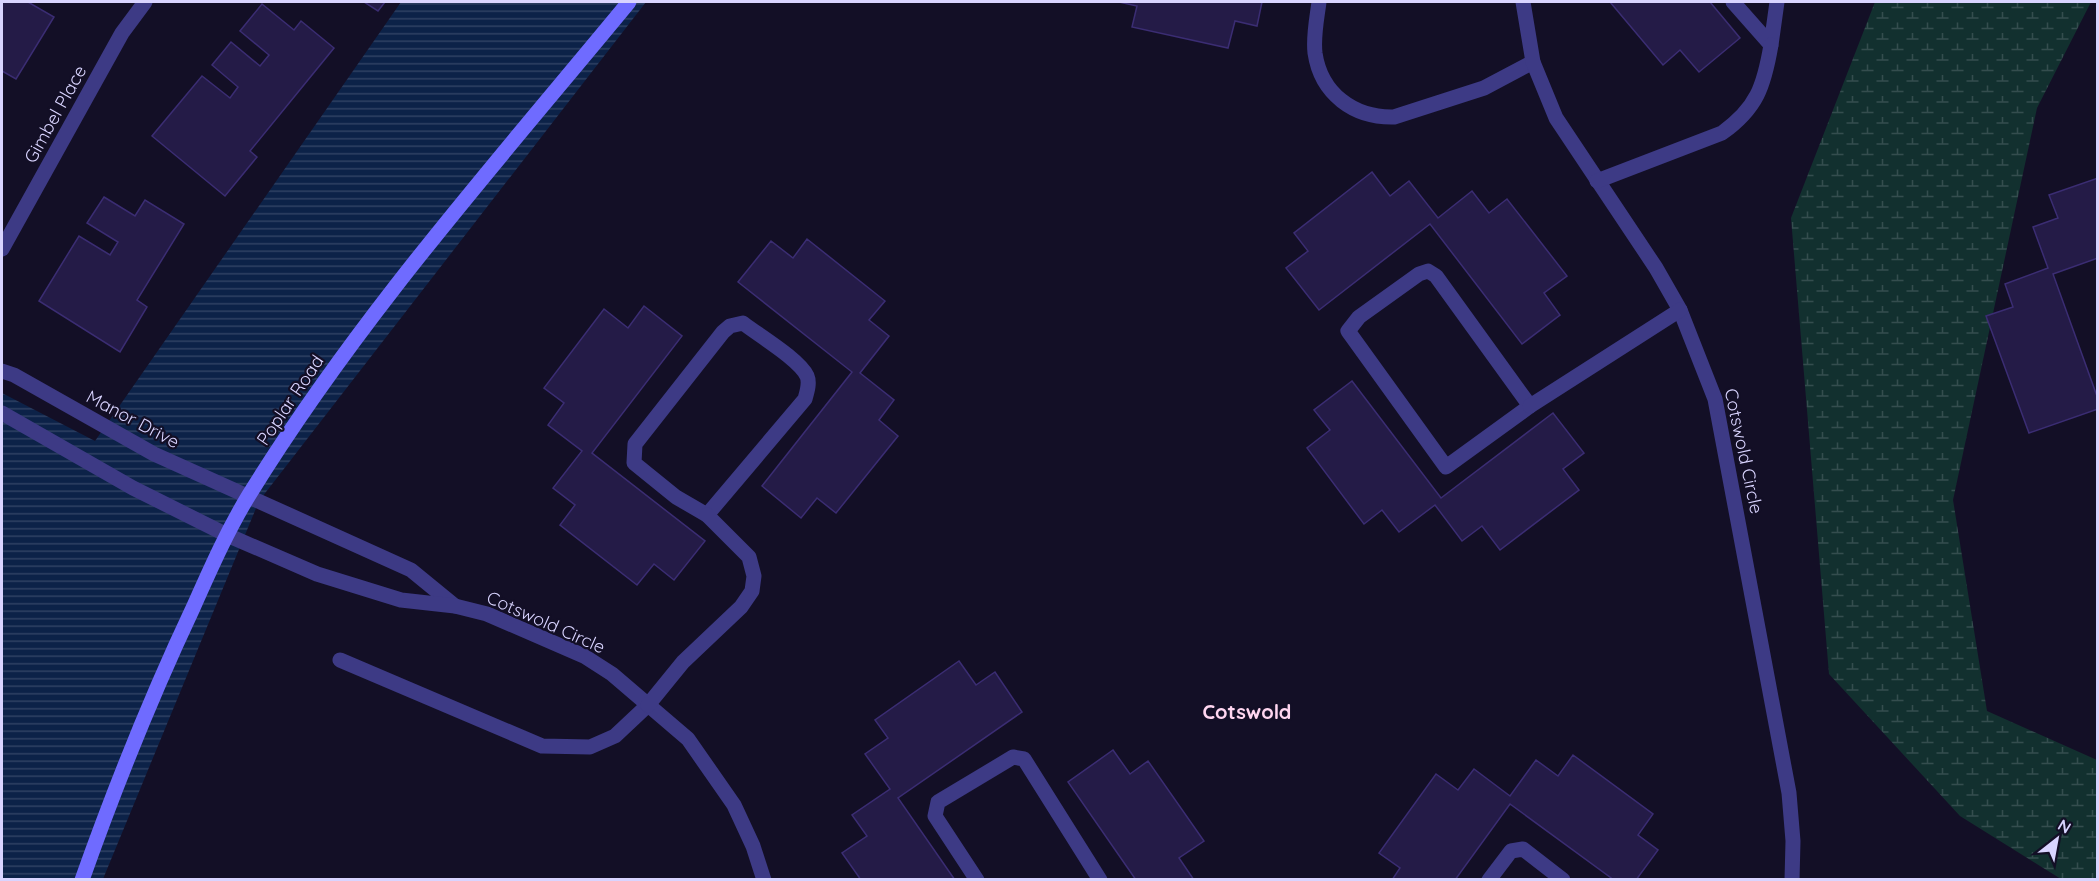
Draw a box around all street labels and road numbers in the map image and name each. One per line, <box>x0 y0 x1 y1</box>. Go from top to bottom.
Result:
street label: Gimbel Place <box>19 61 91 167</box>
street label: Poplar Road <box>251 351 329 449</box>
street label: Manor Drive <box>82 385 184 453</box>
street label: Cotswold Circle <box>1720 386 1768 516</box>
street label: Cotswold Circle <box>483 586 609 658</box>

